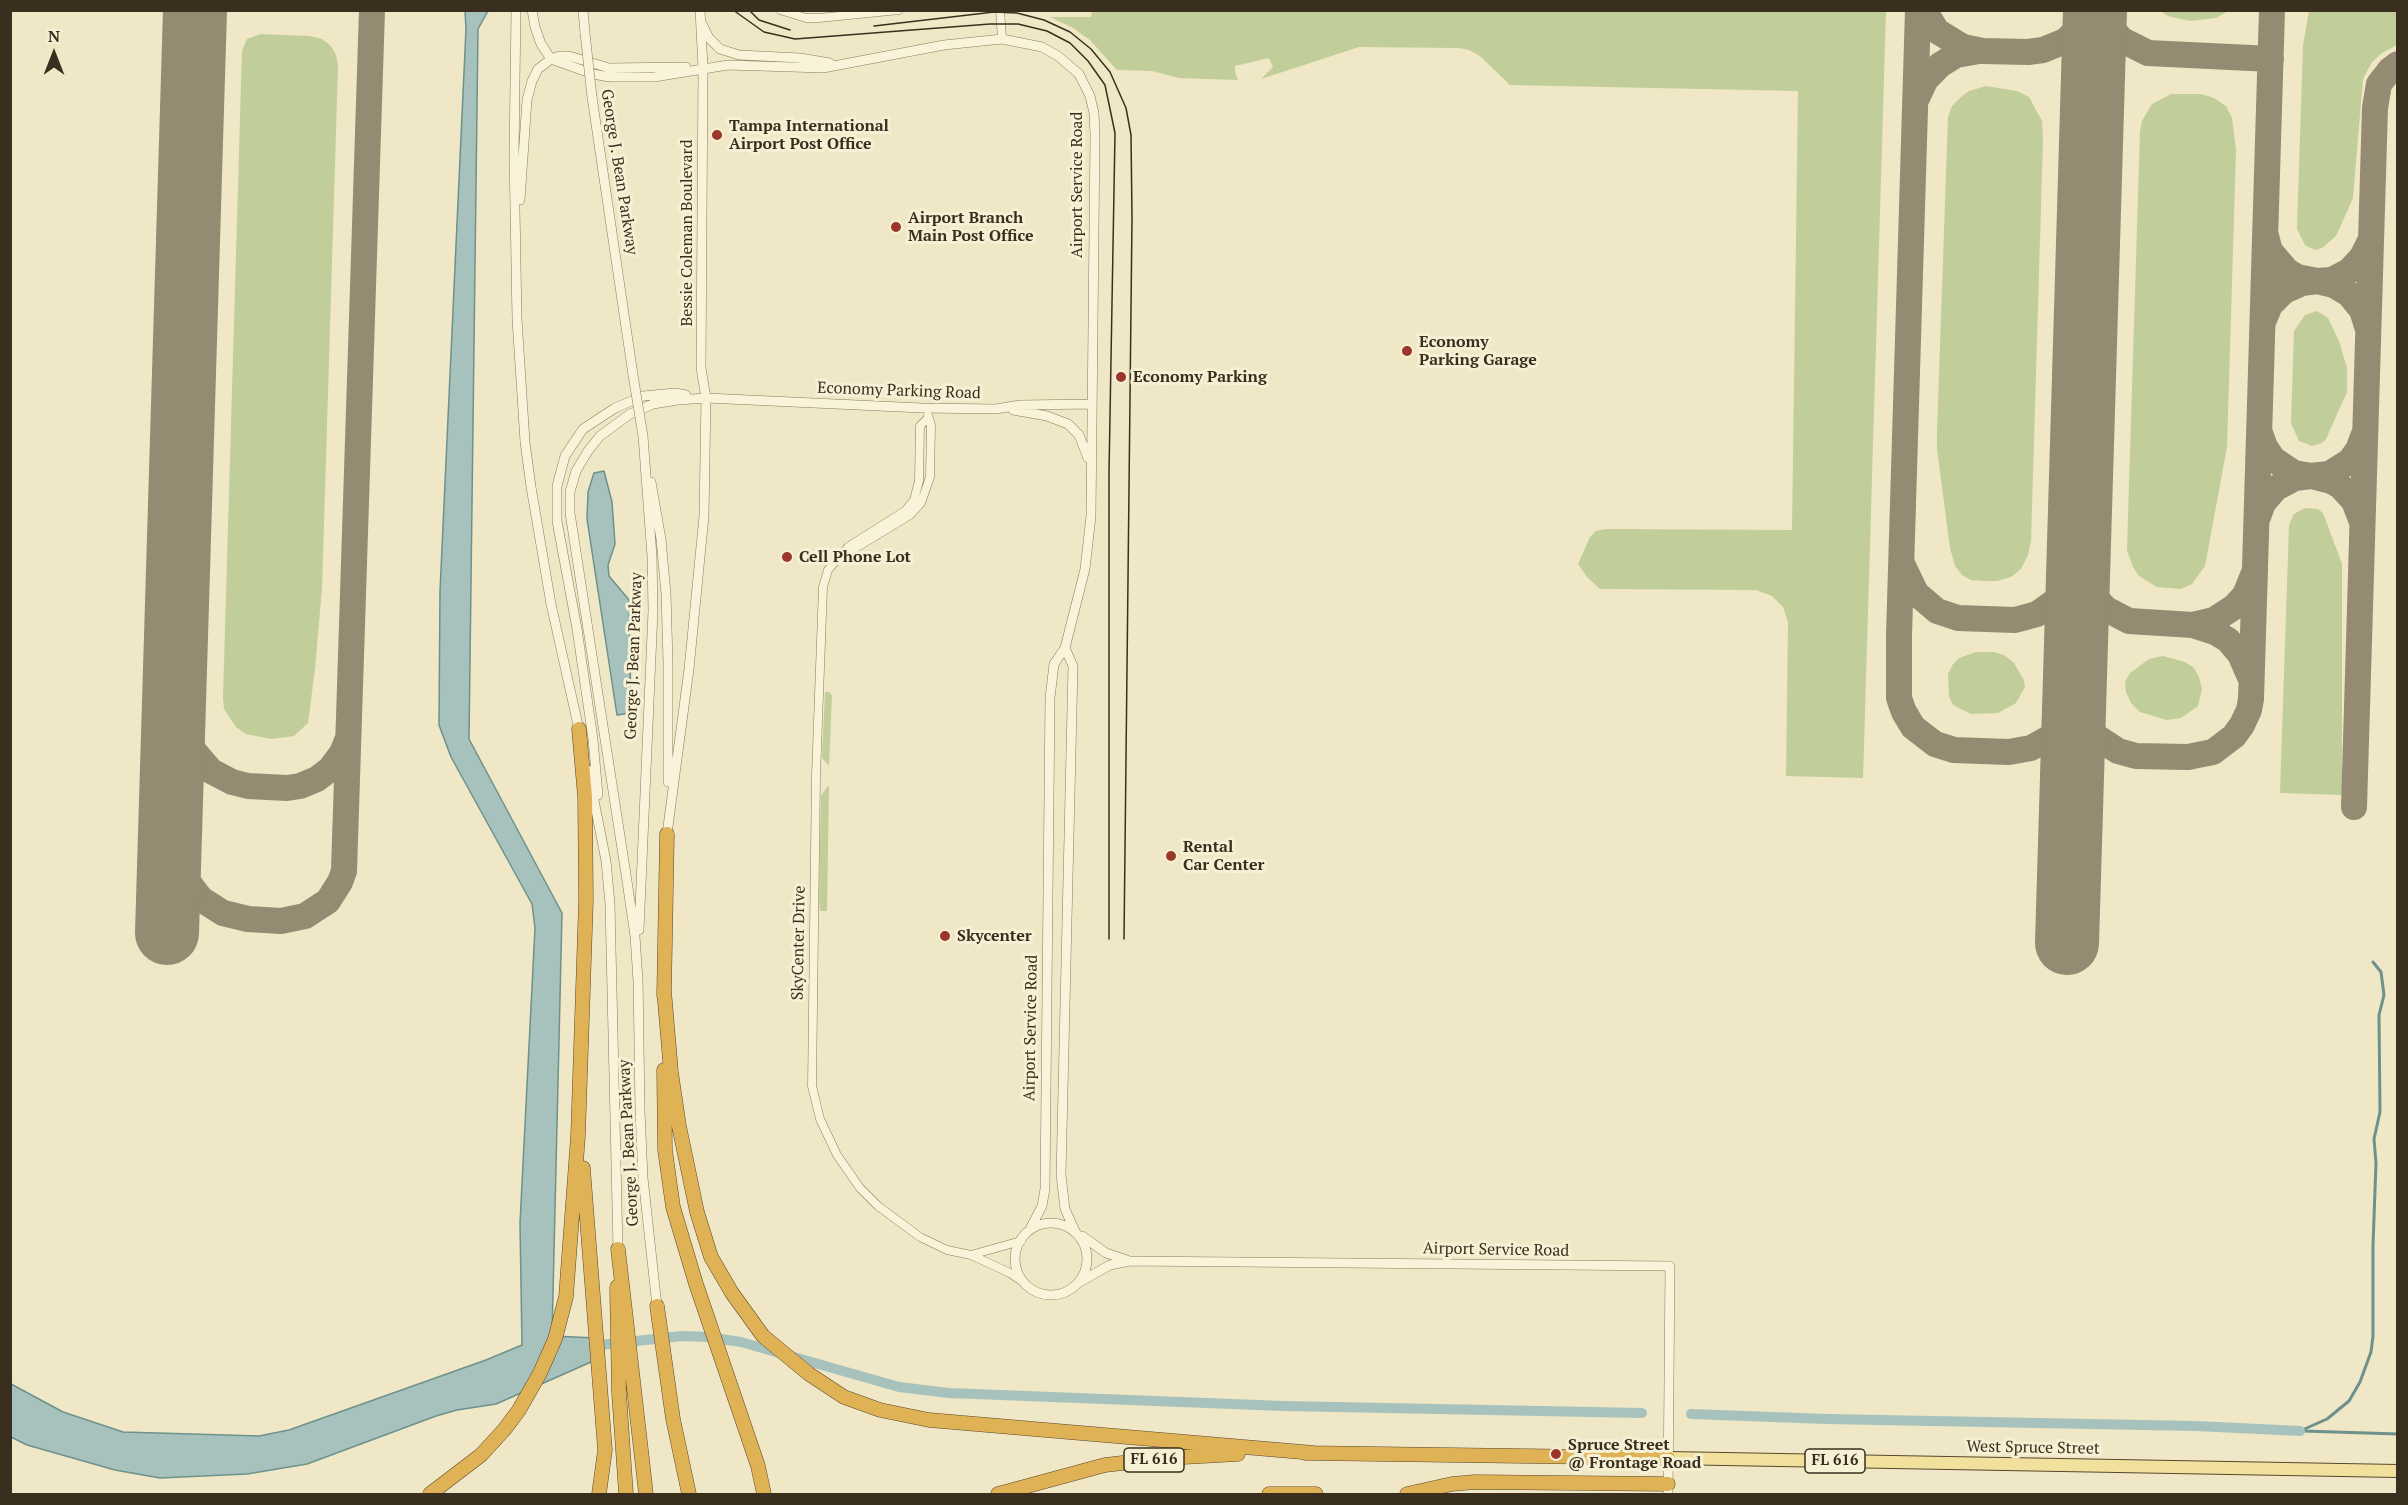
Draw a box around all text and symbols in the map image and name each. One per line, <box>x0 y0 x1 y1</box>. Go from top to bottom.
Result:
north arrow <box>24 24 84 84</box>
text: N <box>48 25 60 47</box>
street label: George J. Bean Parkway <box>596 88 642 256</box>
street label: Airport Service Road <box>1067 112 1087 258</box>
place label: Tampa International Airport Post Office <box>729 116 889 154</box>
marker: Tampa International Airport Post Office <box>710 128 724 142</box>
street label: Bessie Coleman Boulevard <box>677 139 697 327</box>
place label: Airport Branch Main Post Office <box>908 208 1034 246</box>
marker: Airport Branch Main Post Office <box>889 220 903 234</box>
place label: Economy Parking Garage <box>1419 332 1537 370</box>
marker: Economy Parking Garage <box>1400 344 1414 358</box>
place label: Economy Parking <box>1133 367 1267 387</box>
marker: Economy Parking <box>1114 370 1128 384</box>
street label: Economy Parking Road <box>817 379 981 403</box>
place label: Cell Phone Lot <box>799 547 911 567</box>
marker: Cell Phone Lot <box>780 550 794 564</box>
street label: George J. Bean Parkway <box>621 572 647 740</box>
place label: Rental Car Center <box>1183 837 1264 875</box>
marker: Rental Car Center <box>1164 849 1178 863</box>
street label: SkyCenter Drive <box>788 886 810 1000</box>
place label: Skycenter <box>957 926 1032 946</box>
marker: Skycenter <box>938 929 952 943</box>
street label: Airport Service Road <box>1020 955 1042 1101</box>
street label: George J. Bean Parkway <box>615 1059 643 1227</box>
street label: Airport Service Road <box>1423 1239 1569 1261</box>
place label: Spruce Street @ Frontage Road <box>1568 1435 1701 1473</box>
street label: West Spruce Street <box>1966 1437 2100 1459</box>
marker: Spruce Street @ Frontage Road <box>1549 1447 1563 1461</box>
road number: FL 616 <box>1124 1448 1184 1472</box>
road number: FL 616 <box>1805 1449 1865 1473</box>

